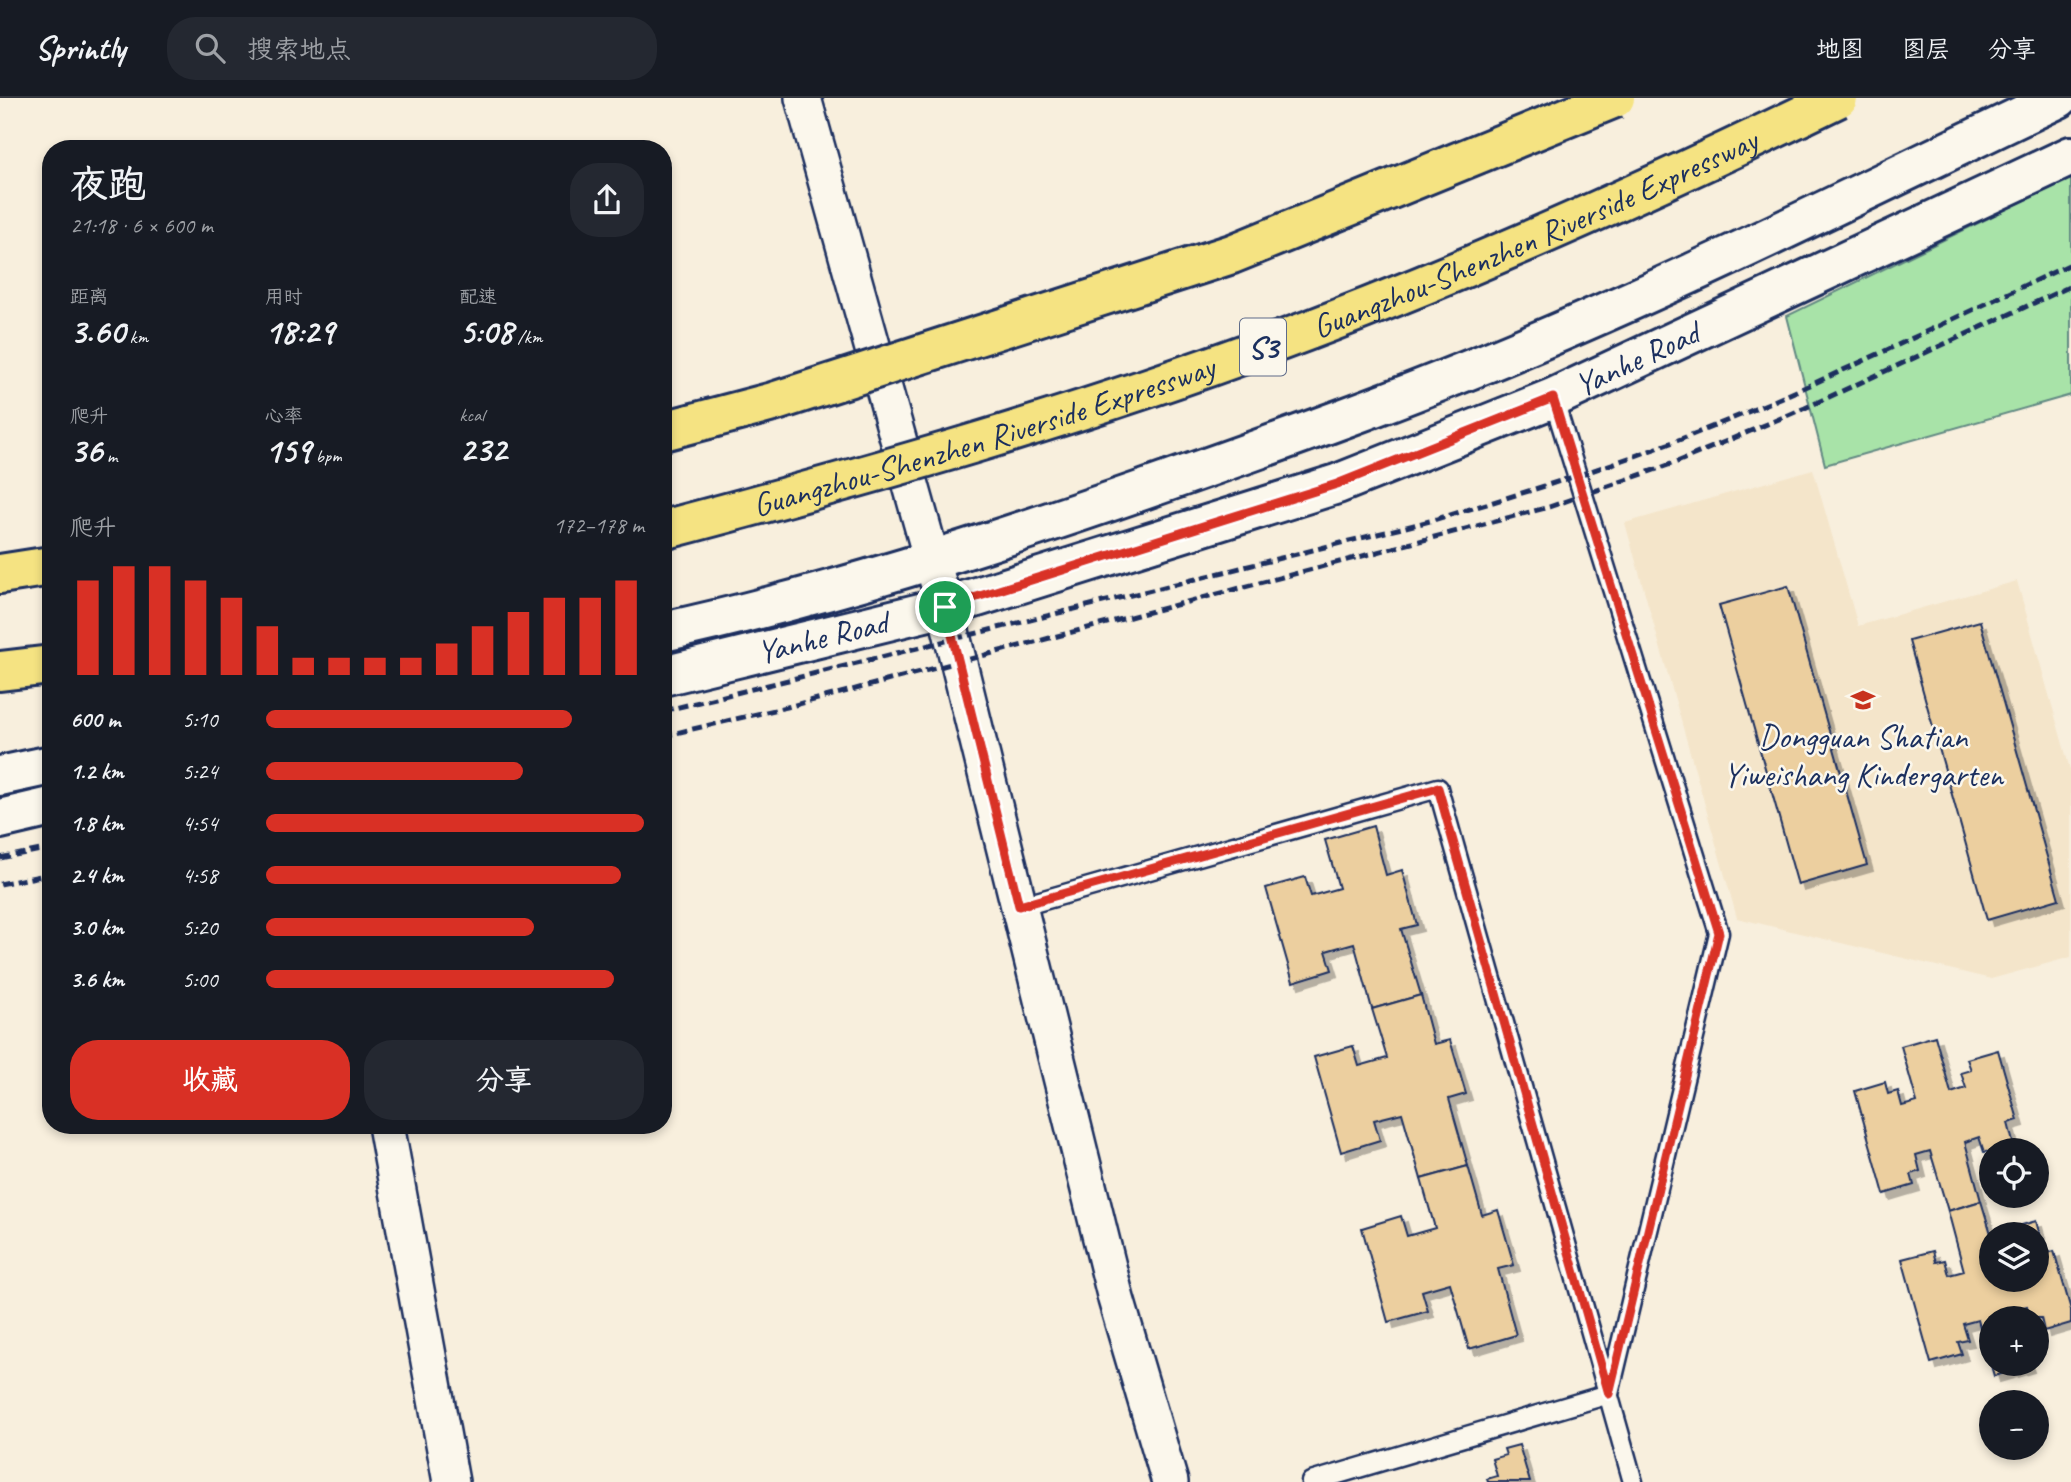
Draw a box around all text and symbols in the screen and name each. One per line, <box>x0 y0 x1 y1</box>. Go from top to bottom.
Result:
search box <box>167 17 657 80</box>
text: Sprintly <box>35 27 125 69</box>
icon: search <box>191 29 229 67</box>
text: 搜索地点 <box>247 33 351 66</box>
text: 地图 <box>1816 34 1864 64</box>
text: 图层 <box>1902 34 1950 64</box>
text: 分享 <box>1988 34 2036 64</box>
street label: Guangzhou-Shenzhen Riverside Expressway <box>1306 118 1766 348</box>
text: 夜跑 <box>70 161 146 208</box>
button: share <box>570 163 644 237</box>
text: 21:18 · 6 × 600 m <box>70 211 213 240</box>
text: 距离 <box>70 285 108 309</box>
text: 用时 <box>265 285 303 309</box>
text: 配速 <box>459 285 497 309</box>
text: 3.60 <box>70 309 125 354</box>
text: 18:29 <box>265 309 334 354</box>
text: 5:08 <box>459 309 513 354</box>
street label: Yanhe Road <box>1568 310 1710 406</box>
road number: S3 <box>1240 318 1286 376</box>
text: km <box>125 325 148 349</box>
text: /km <box>513 325 542 349</box>
street label: Guangzhou-Shenzhen Riverside Expressway <box>748 345 1222 526</box>
text: kcal <box>459 403 484 427</box>
text: 爬升 <box>70 404 108 428</box>
text: 心率 <box>265 404 303 428</box>
text: 232 <box>459 427 507 472</box>
text: 36 <box>70 428 102 473</box>
text: 159 <box>265 428 311 473</box>
text: m <box>102 444 118 468</box>
text: bpm <box>311 444 342 468</box>
text: 172–178 m <box>553 511 644 540</box>
text: 爬升 <box>70 513 116 542</box>
pin <box>915 577 975 637</box>
icon: arrive <box>926 588 964 626</box>
street label: Yanhe Road <box>753 600 897 673</box>
school or university icon: Dongguan Shatian Yiweishang Kindergarten <box>1849 686 1877 714</box>
text: 600 m <box>70 705 120 734</box>
text: 5:10 <box>182 705 218 734</box>
place label: Dongguan Shatian Yiweishang Kindergarten <box>1723 716 2005 796</box>
text: 1.2 km <box>70 757 124 786</box>
text: 5:24 <box>182 757 218 786</box>
text: 1.8 km <box>70 809 124 838</box>
text: 4:54 <box>182 809 218 838</box>
text: 2.4 km <box>70 861 124 890</box>
text: 4:58 <box>182 861 218 890</box>
text: 3.0 km <box>70 913 124 942</box>
text: 5:20 <box>182 913 218 942</box>
text: 3.6 km <box>70 965 124 994</box>
text: 5:00 <box>182 965 218 994</box>
button: 收藏 <box>70 1040 350 1120</box>
button: 分享 <box>364 1040 644 1120</box>
map controls <box>1979 1138 2049 1460</box>
button: locate <box>1979 1138 2049 1208</box>
button: layers <box>1979 1222 2049 1292</box>
button: + <box>1979 1306 2049 1376</box>
button: − <box>1979 1390 2049 1460</box>

